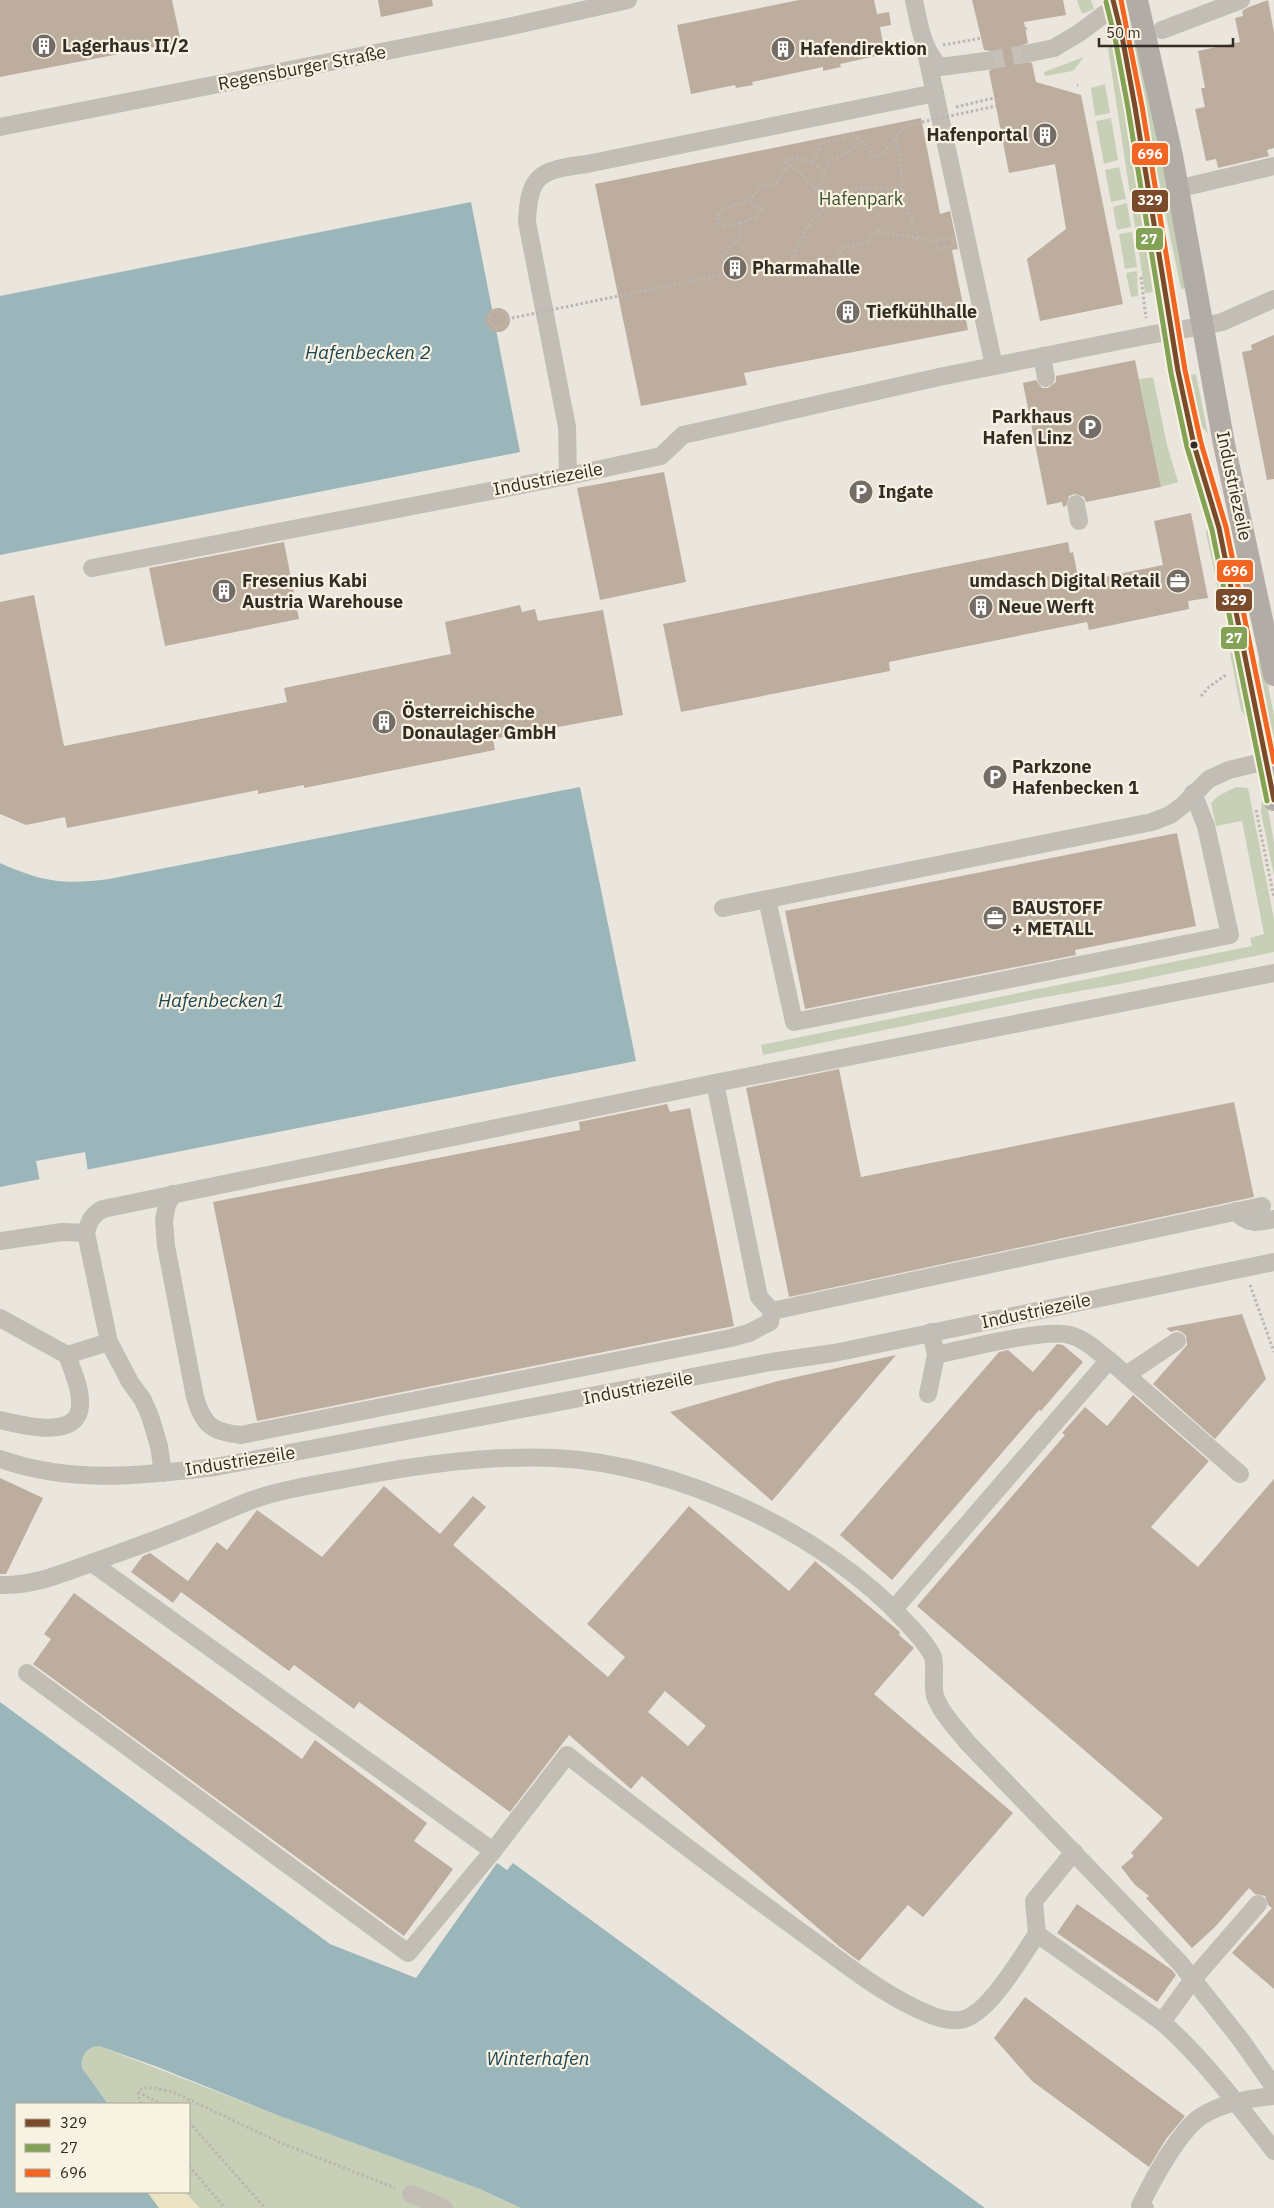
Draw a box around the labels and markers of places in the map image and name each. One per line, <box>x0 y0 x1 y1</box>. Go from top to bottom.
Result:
building icon: Lagerhaus II/2 <box>31 33 57 59</box>
place label: Lagerhaus II/2 <box>62 34 189 57</box>
building icon: Hafendirektion <box>770 36 796 62</box>
place label: Hafendirektion <box>800 37 927 60</box>
building icon: Hafenportal <box>1032 122 1058 148</box>
place label: Hafenportal <box>926 123 1029 146</box>
building icon: Pharmahalle <box>722 255 748 281</box>
place label: Pharmahalle <box>752 256 860 279</box>
building icon: Tiefkühlhalle <box>835 299 861 325</box>
place label: Tiefkühlhalle <box>866 300 977 323</box>
place label: Parkhaus Hafen Linz <box>982 405 1072 449</box>
parking icon: Parkhaus Hafen Linz <box>1077 414 1103 440</box>
unlabelled marker <box>1189 440 1199 450</box>
parking icon: Ingate <box>848 479 874 505</box>
place label: Ingate <box>878 480 933 503</box>
office icon: umdasch Digital Retail <box>1165 568 1191 594</box>
place label: Fresenius Kabi Austria Warehouse <box>242 569 403 613</box>
place label: umdasch Digital Retail <box>969 569 1161 592</box>
building icon: Fresenius Kabi Austria Warehouse <box>211 578 237 604</box>
building icon: Neue Werft <box>968 594 994 620</box>
place label: Neue Werft <box>998 595 1094 618</box>
place label: Österreichische Donaulager GmbH <box>402 700 557 744</box>
building icon: Österreichische Donaulager GmbH <box>371 709 397 735</box>
place label: Parkzone Hafenbecken 1 <box>1012 755 1139 799</box>
parking icon: Parkzone Hafenbecken 1 <box>982 764 1008 790</box>
place label: BAUSTOFF + METALL <box>1012 896 1103 940</box>
office icon: BAUSTOFF + METALL <box>982 905 1008 931</box>

